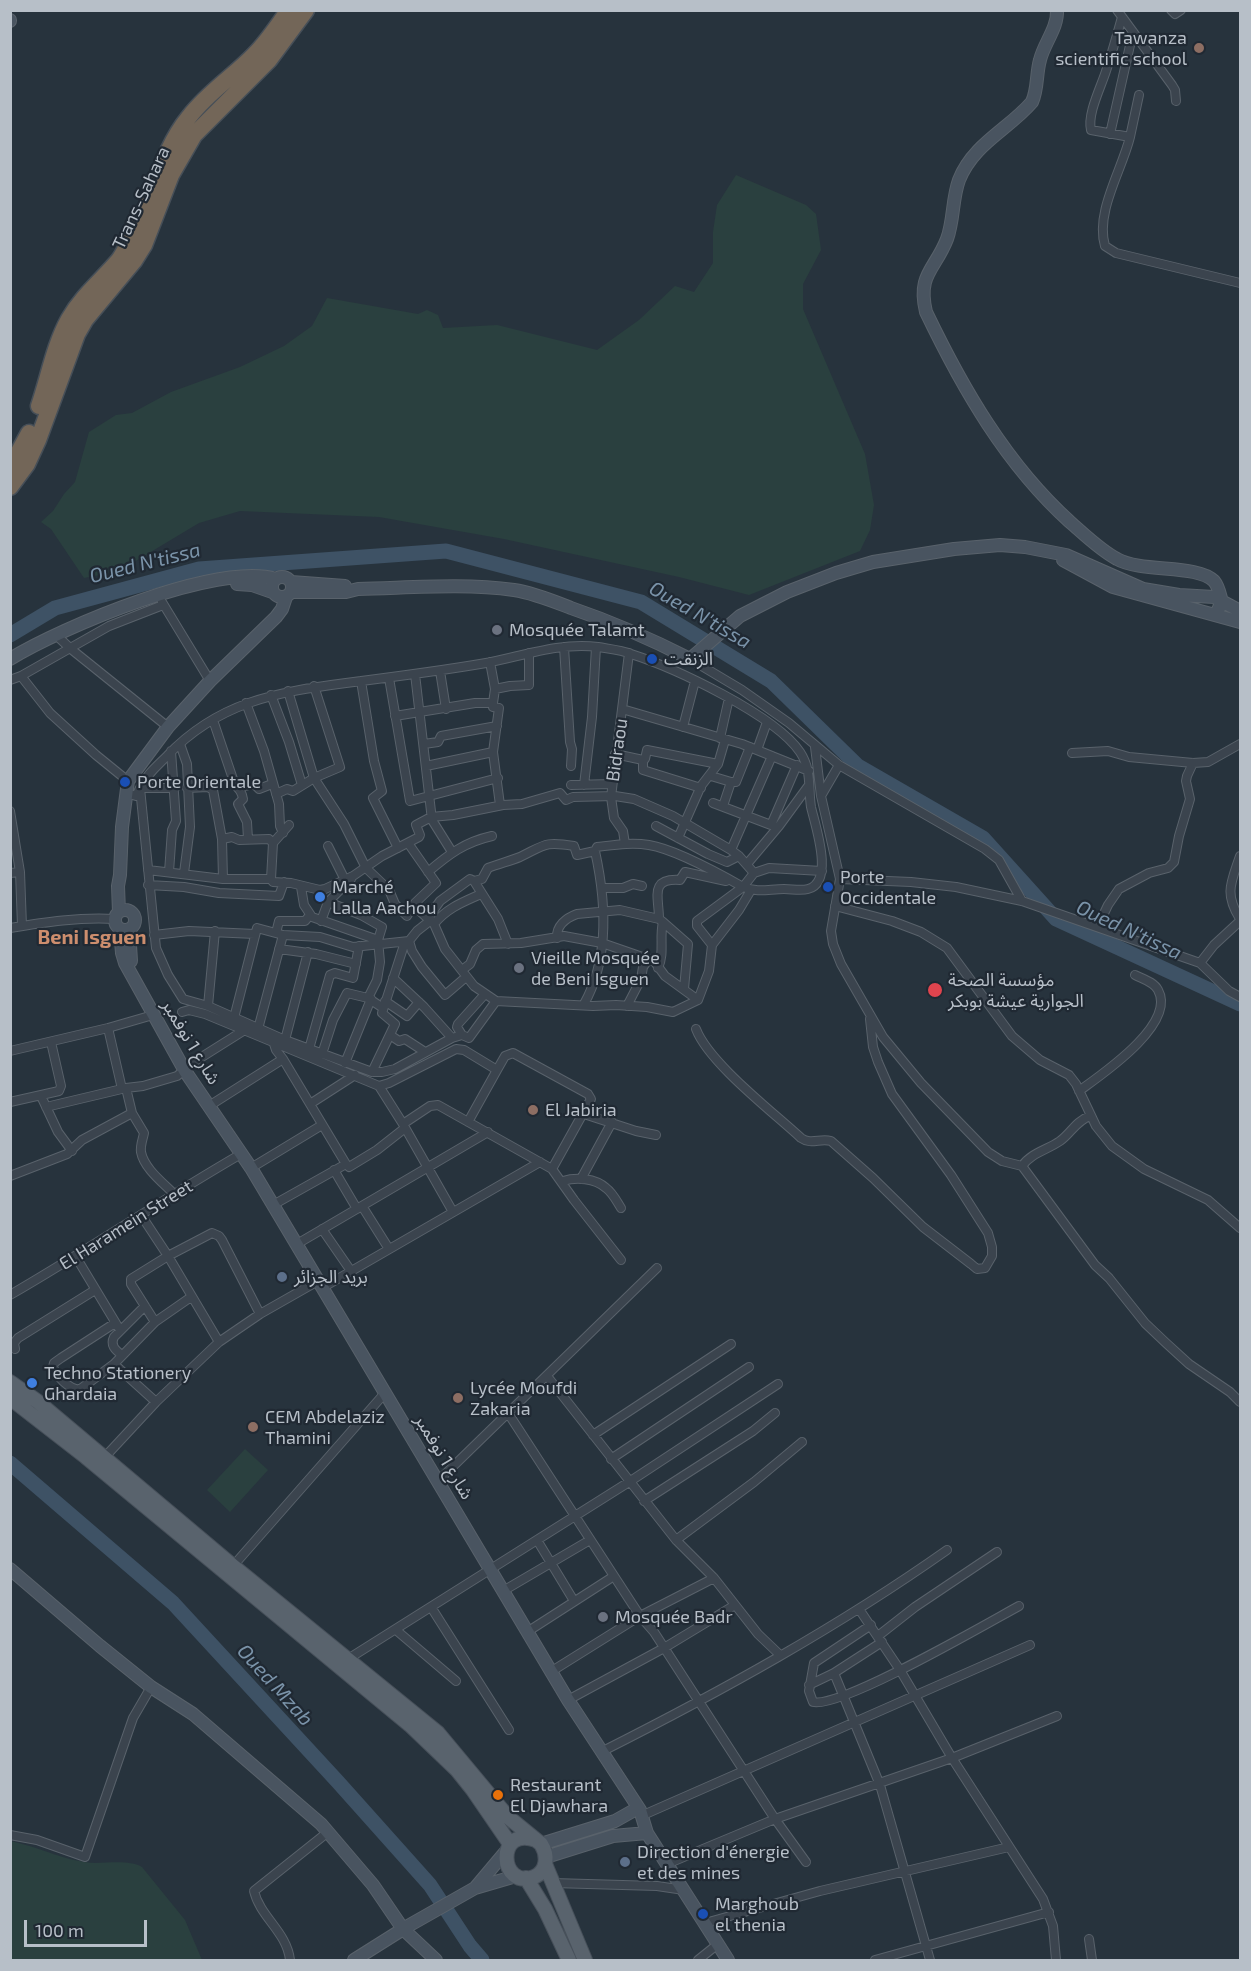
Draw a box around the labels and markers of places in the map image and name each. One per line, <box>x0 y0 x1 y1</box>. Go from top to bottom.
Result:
place label: Tawanza scientific school <box>1055 27 1187 70</box>
marker: Tawanza scientific school <box>1192 41 1206 55</box>
place label: Mosquée Talamt <box>509 619 645 641</box>
marker: Mosquée Talamt <box>490 623 504 637</box>
place label: الزنقت <box>664 648 713 670</box>
marker: الزنقت <box>645 652 659 666</box>
place label: Porte Orientale <box>137 771 261 793</box>
marker: Porte Orientale <box>118 775 132 789</box>
place label: Porte Occidentale <box>840 866 936 908</box>
place label: Marché Lalla Aachou <box>332 876 437 918</box>
marker: Porte Occidentale <box>821 880 835 894</box>
marker: Marché Lalla Aachou <box>313 890 327 904</box>
place label: Vieille Mosquée de Beni Isguen <box>531 947 660 990</box>
marker: Vieille Mosquée de Beni Isguen <box>512 961 526 975</box>
place label: مؤسسة الصحة الجوارية عيشة بوبكر <box>948 969 1084 1012</box>
marker: مؤسسة الصحة الجوارية عيشة بوبكر <box>926 981 944 999</box>
place label: El Jabiria <box>545 1099 617 1121</box>
marker: El Jabiria <box>526 1103 540 1117</box>
place label: بريد الجزائر <box>294 1266 368 1288</box>
marker: بريد الجزائر <box>275 1270 289 1284</box>
place label: Techno Stationery Ghardaia <box>44 1362 191 1404</box>
marker: Techno Stationery Ghardaia <box>25 1376 39 1390</box>
place label: Lycée Moufdi Zakaria <box>470 1377 577 1420</box>
marker: Lycée Moufdi Zakaria <box>451 1391 465 1405</box>
place label: CEM Abdelaziz Thamini <box>265 1406 385 1448</box>
marker: CEM Abdelaziz Thamini <box>246 1420 260 1434</box>
place label: Mosquée Badr <box>615 1606 733 1628</box>
marker: Mosquée Badr <box>596 1610 610 1624</box>
place label: Restaurant El Djawhara <box>510 1774 608 1816</box>
marker: Restaurant El Djawhara <box>491 1788 505 1802</box>
place label: Direction d'énergie et des mines <box>637 1841 790 1884</box>
marker: Direction d'énergie et des mines <box>618 1855 632 1869</box>
place label: Marghoub el thenia <box>715 1893 799 1936</box>
marker: Marghoub el thenia <box>696 1907 710 1921</box>

